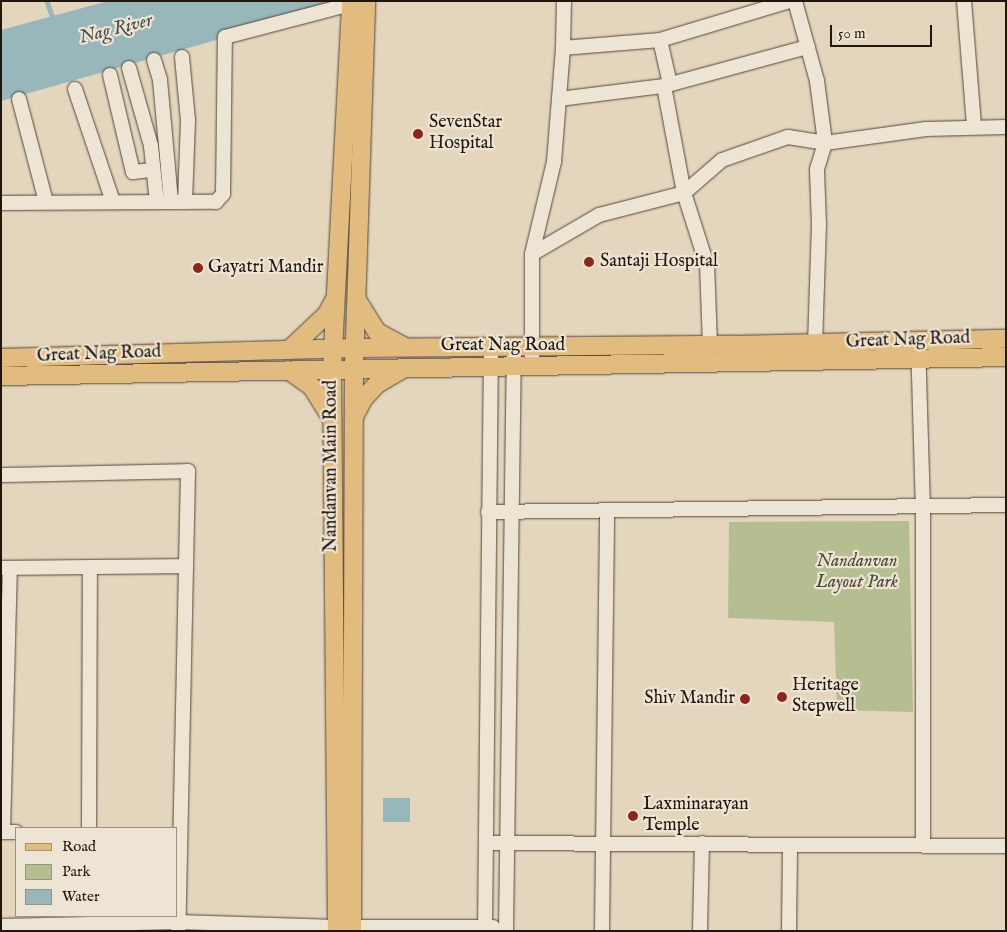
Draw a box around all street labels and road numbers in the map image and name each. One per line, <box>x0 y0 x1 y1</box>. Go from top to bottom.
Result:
street label: Great Nag Road <box>846 328 970 354</box>
street label: Great Nag Road <box>441 335 565 357</box>
street label: Great Nag Road <box>37 342 161 368</box>
street label: Nandanvan Main Road <box>321 380 343 552</box>

